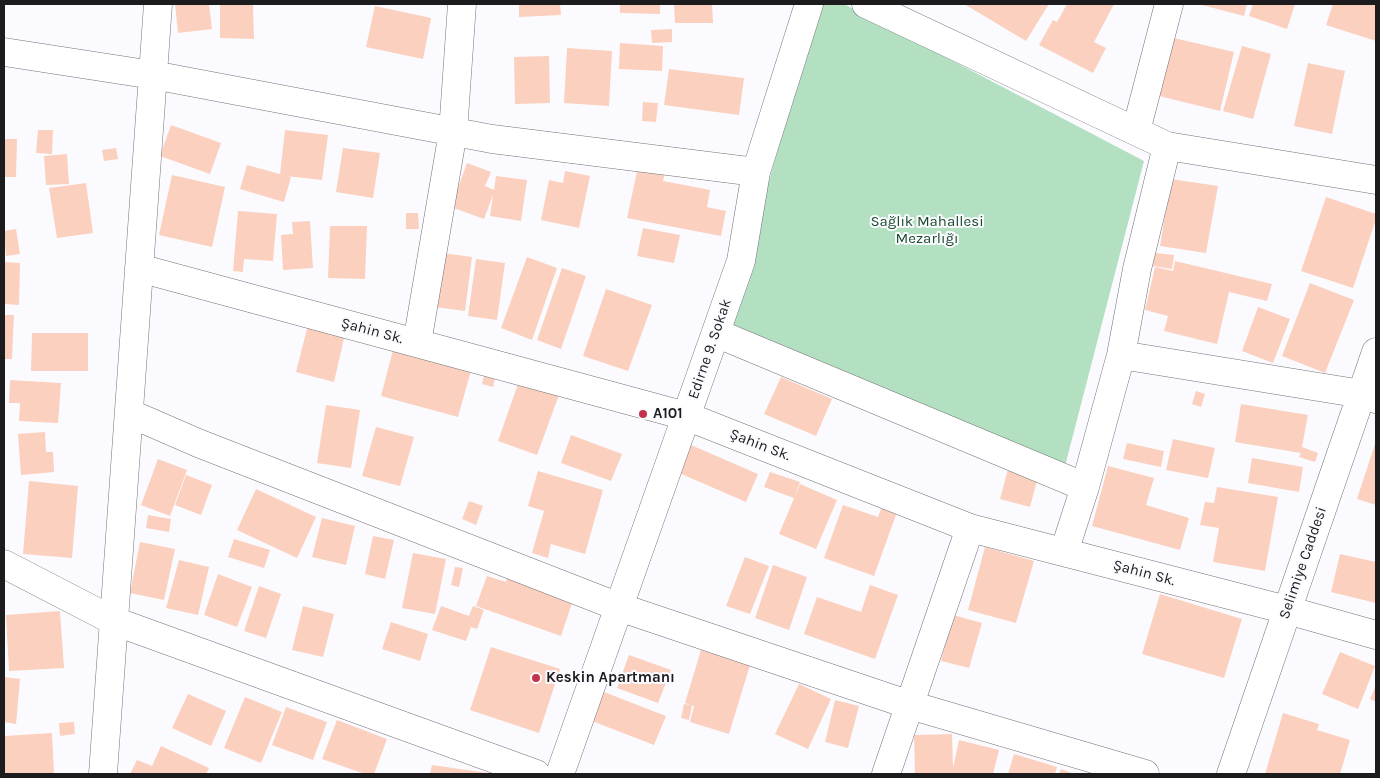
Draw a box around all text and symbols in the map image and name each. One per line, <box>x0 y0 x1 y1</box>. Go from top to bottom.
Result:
park label: Sağlık Mahallesi Mezarlığı <box>870 213 984 248</box>
street label: Edirne 9. Sokak <box>684 296 736 402</box>
street label: Şahin Sk. <box>339 314 405 348</box>
place label: A101 <box>653 405 683 423</box>
marker: A101 <box>637 408 649 420</box>
street label: Şahin Sk. <box>727 425 793 465</box>
street label: Selimiye Caddesi <box>1275 505 1331 621</box>
street label: Şahin Sk. <box>1111 556 1177 590</box>
place label: Keskin Apartmanı <box>546 669 675 687</box>
marker: Keskin Apartmanı <box>530 672 542 684</box>

